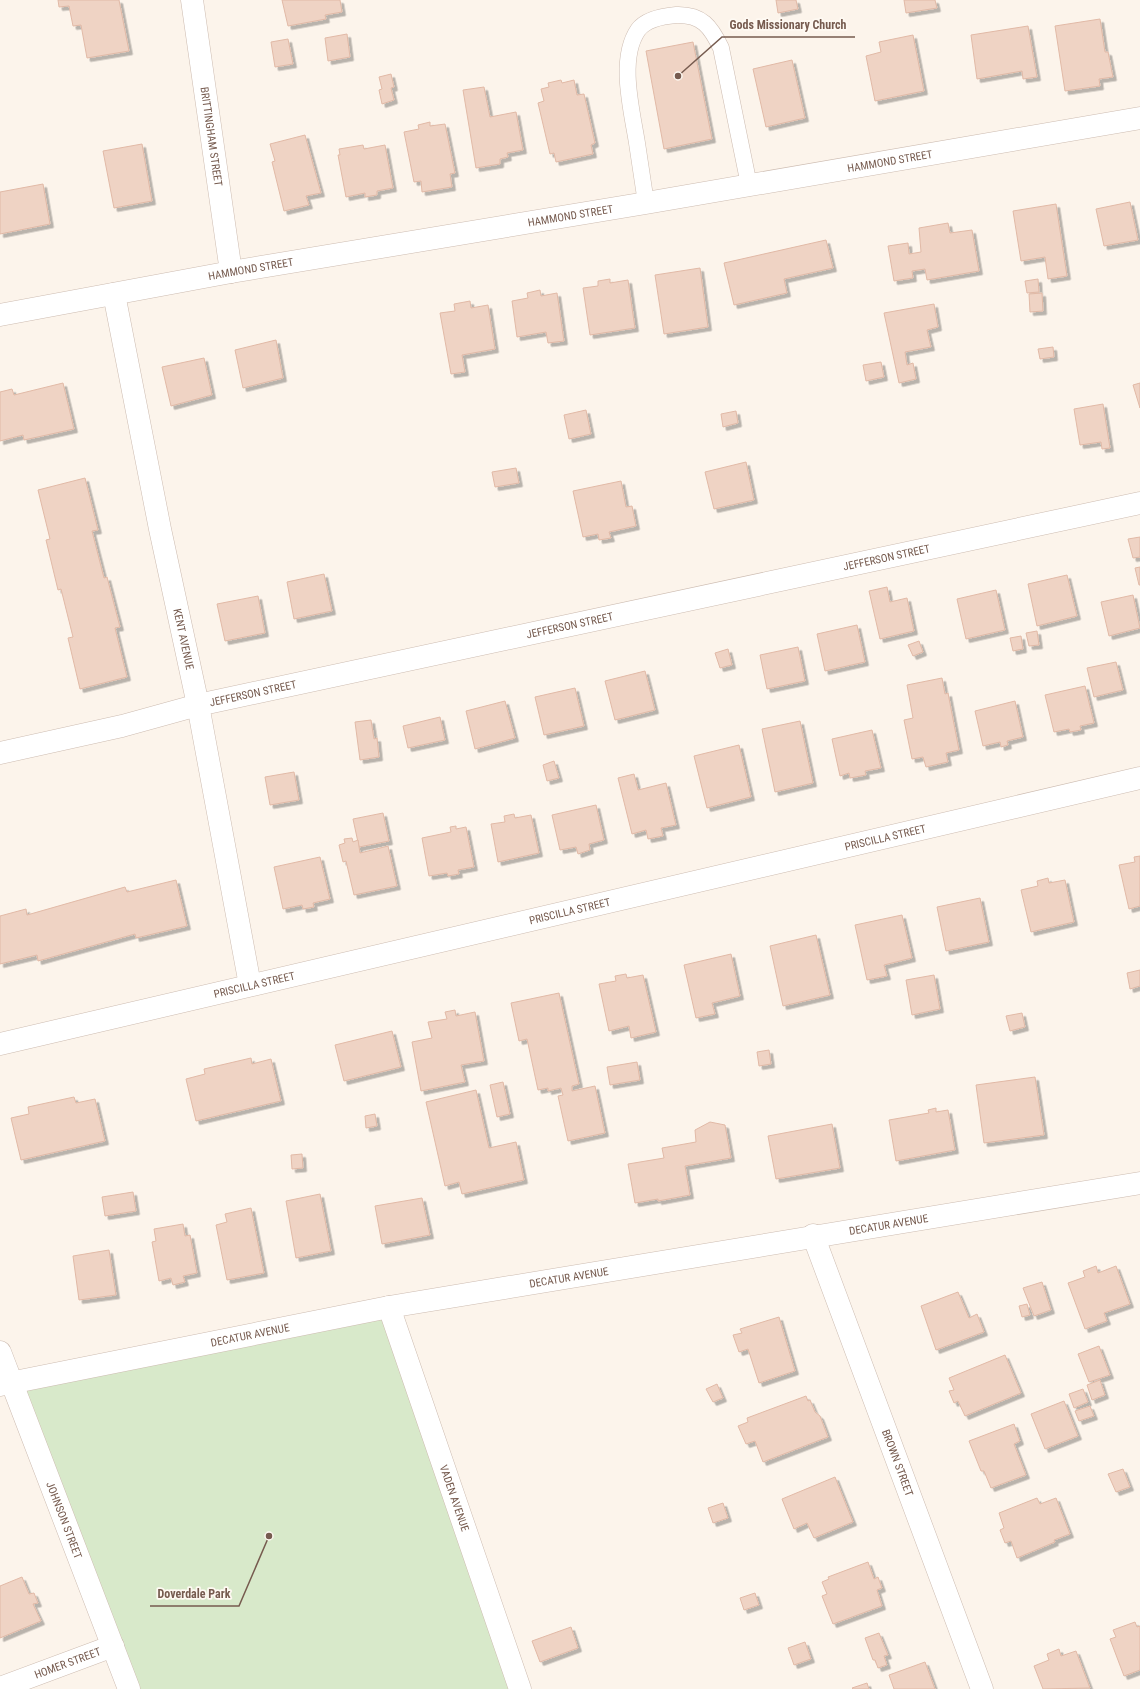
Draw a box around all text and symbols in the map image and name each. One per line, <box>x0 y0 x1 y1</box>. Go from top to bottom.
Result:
callout: Gods Missionary Church <box>722 13 855 37</box>
text: Gods Missionary Church <box>730 18 847 32</box>
street label: BRITTINGHAM STREET <box>198 86 225 187</box>
street label: HAMMOND STREET <box>846 147 934 175</box>
street label: HAMMOND STREET <box>527 202 614 229</box>
street label: HAMMOND STREET <box>207 255 295 283</box>
street label: JEFFERSON STREET <box>842 542 931 573</box>
street label: KENT AVENUE <box>171 607 197 671</box>
street label: JEFFERSON STREET <box>525 610 615 641</box>
street label: JEFFERSON STREET <box>208 678 298 709</box>
street label: PRISCILLA STREET <box>843 822 927 853</box>
street label: PRISCILLA STREET <box>528 895 612 927</box>
street label: PRISCILLA STREET <box>212 969 296 1000</box>
street label: DECATUR AVENUE <box>848 1212 930 1237</box>
street label: DECATUR AVENUE <box>528 1264 610 1290</box>
street label: DECATUR AVENUE <box>210 1321 291 1349</box>
street label: BROWN STREET <box>879 1428 916 1498</box>
street label: VADEN AVENUE <box>437 1463 472 1533</box>
street label: JOHNSON STREET <box>44 1480 85 1561</box>
callout: Doverdale Park <box>150 1582 239 1606</box>
text: Doverdale Park <box>158 1587 231 1601</box>
street label: HOMER STREET <box>33 1645 103 1681</box>

